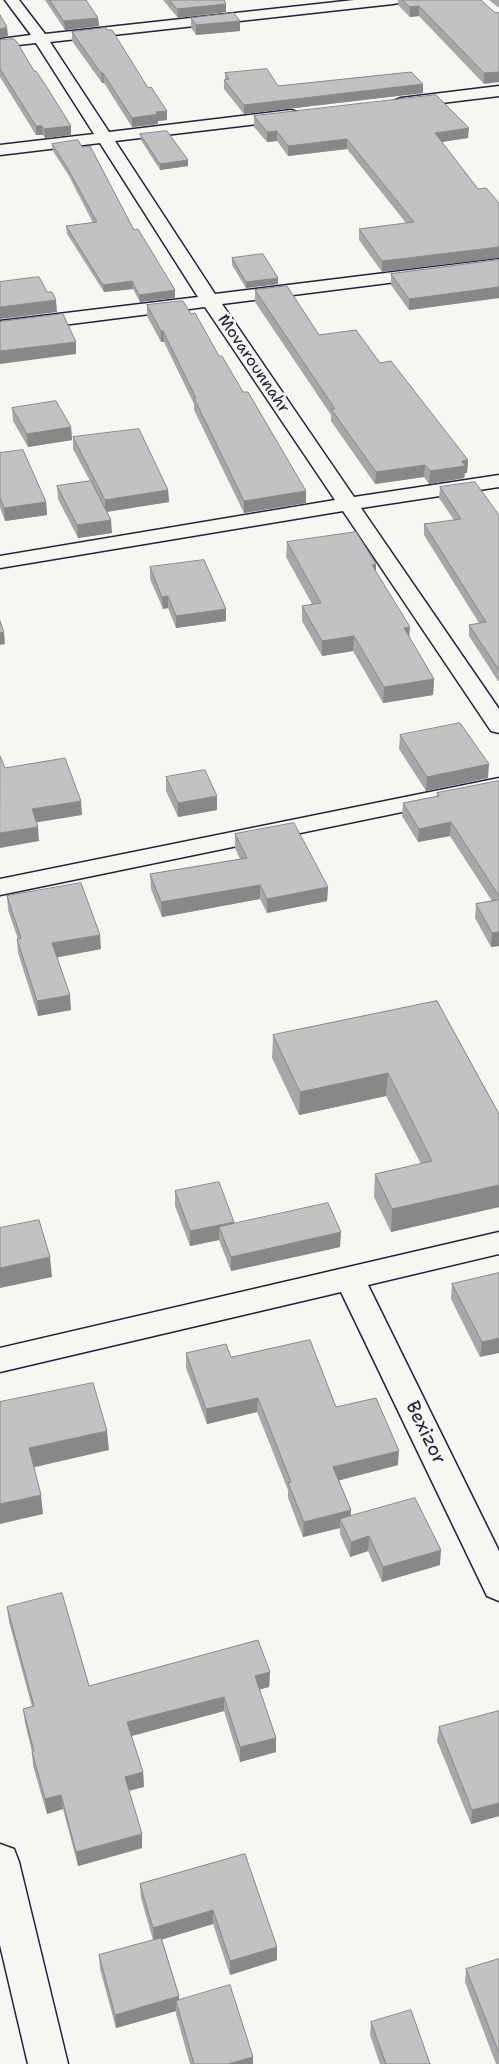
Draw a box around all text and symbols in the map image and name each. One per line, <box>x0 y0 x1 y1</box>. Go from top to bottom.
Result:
street label: Movarounnahr <box>213 311 293 417</box>
street label: Bexizor <box>400 1398 450 1468</box>

